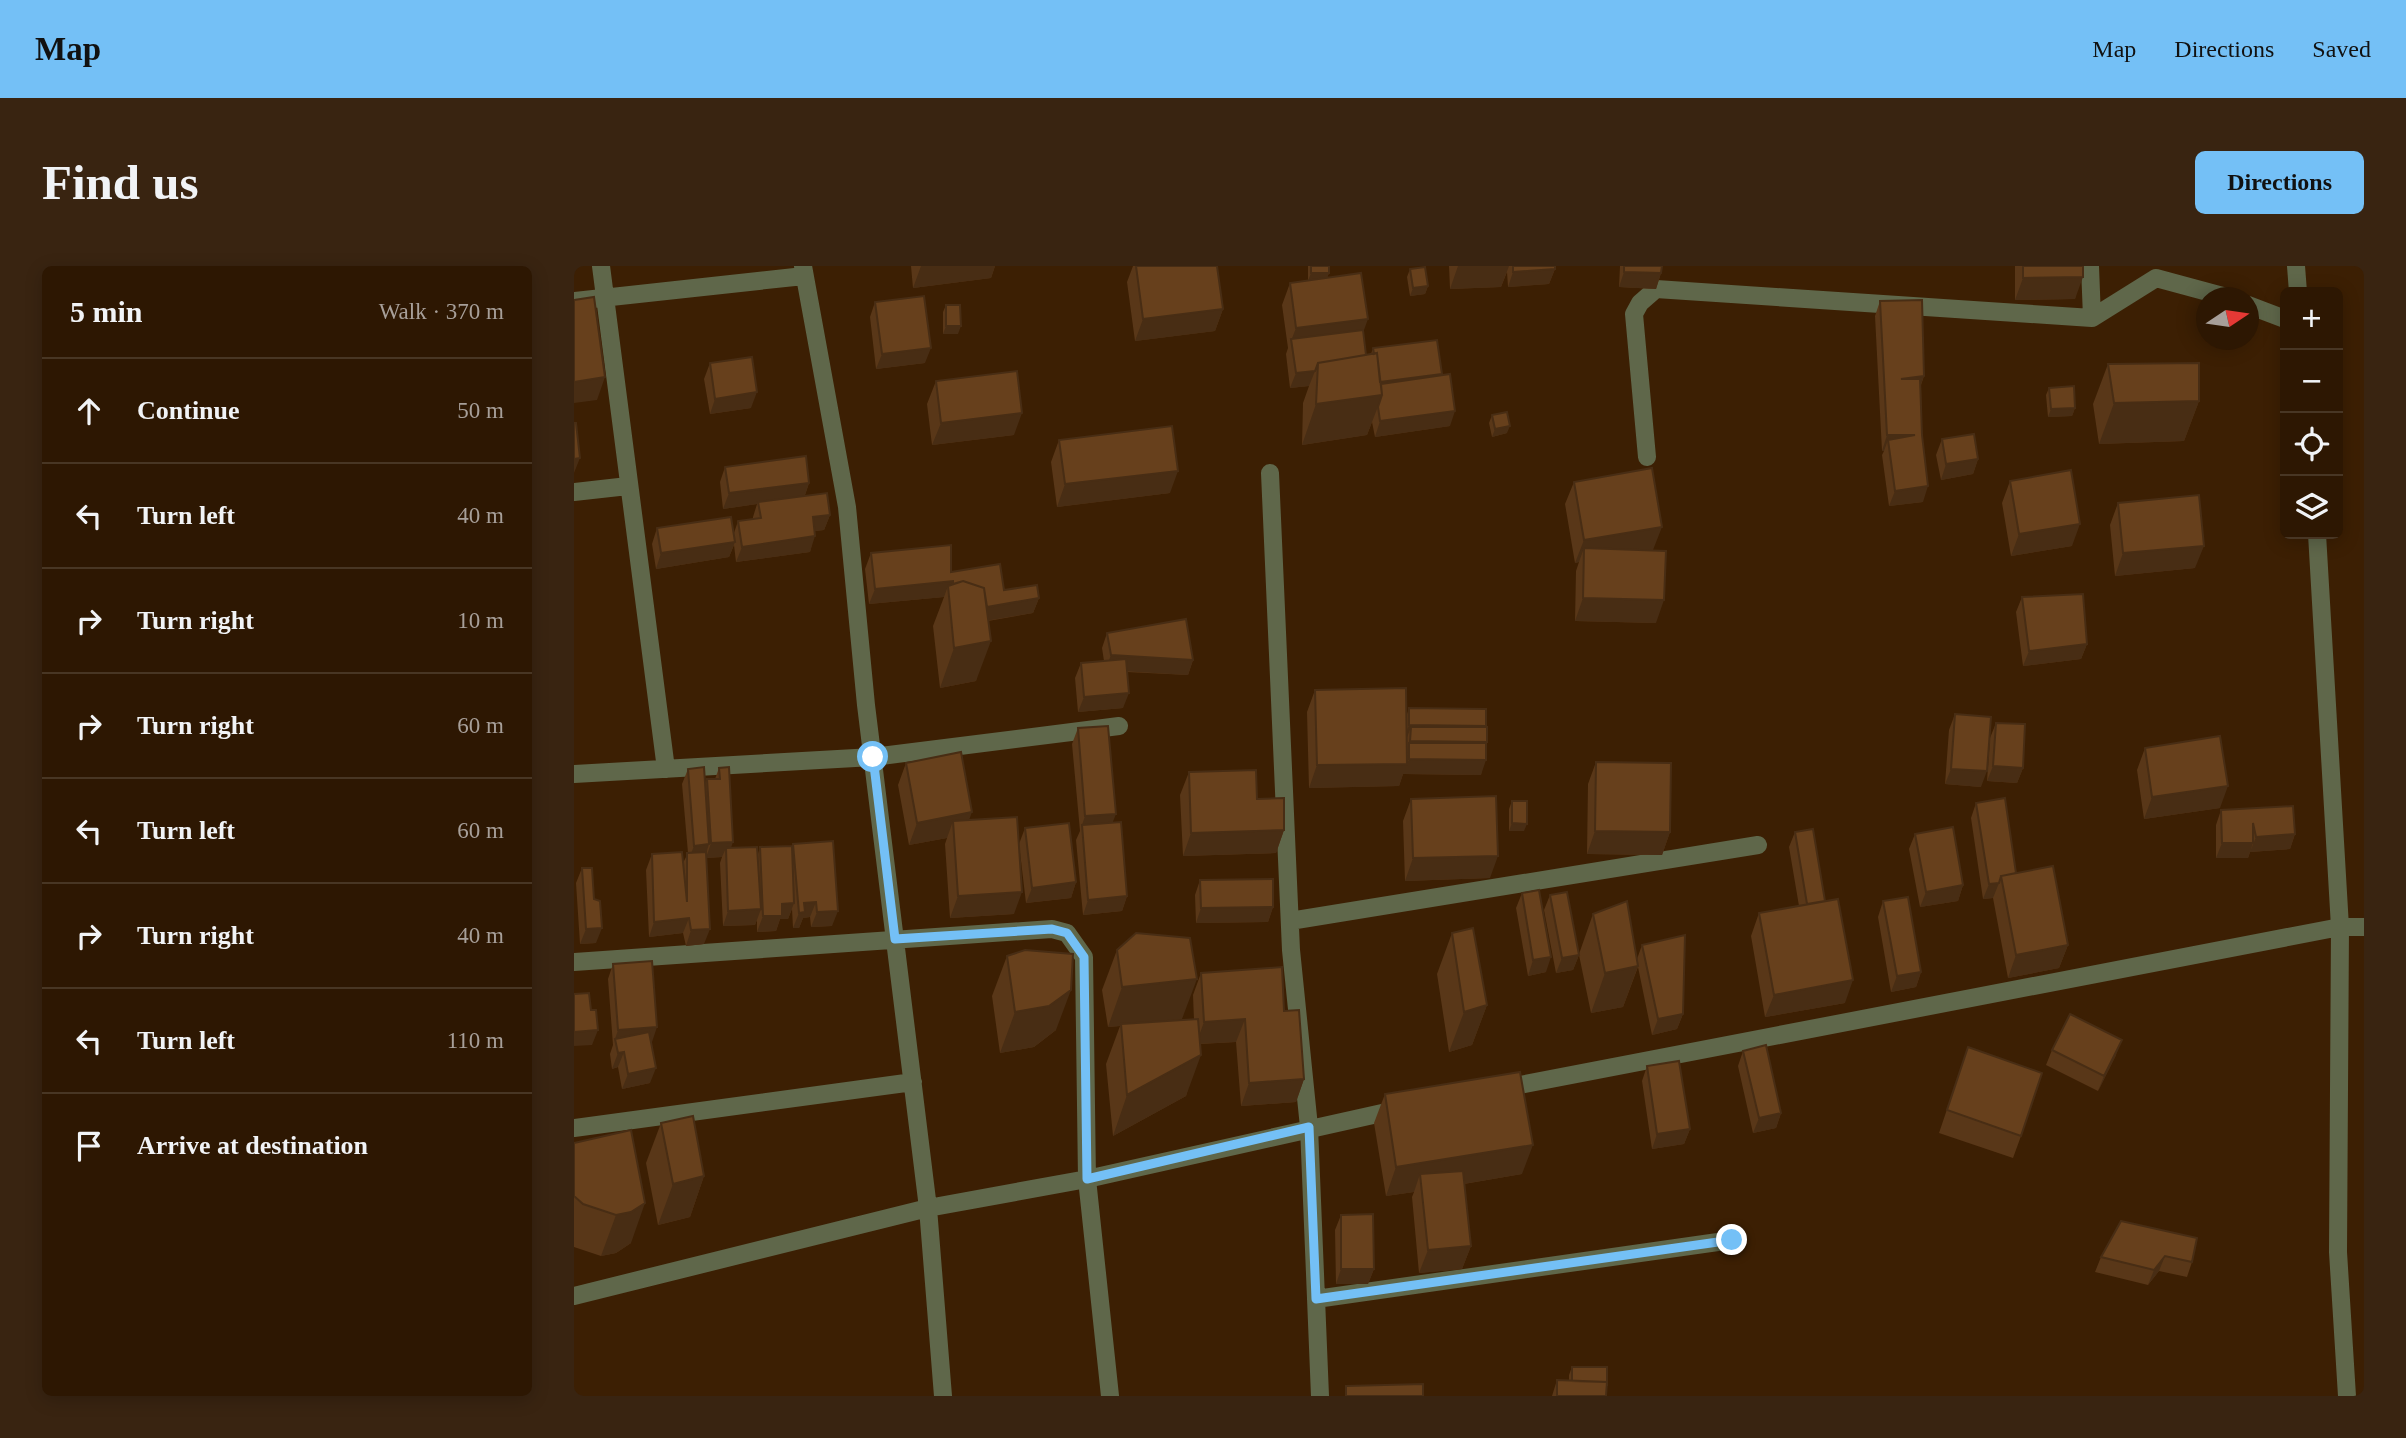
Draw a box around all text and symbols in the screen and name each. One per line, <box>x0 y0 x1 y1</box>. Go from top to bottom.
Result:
text: Map <box>35 31 101 67</box>
text: Map <box>2092 36 2136 62</box>
text: Directions <box>2174 36 2274 62</box>
text: Saved <box>2312 36 2371 62</box>
button: Directions <box>2195 151 2364 214</box>
text: Find us <box>42 155 199 210</box>
north arrow <box>2196 287 2259 350</box>
map controls <box>2280 287 2343 539</box>
button: + <box>2280 287 2343 350</box>
text: 5 min <box>70 295 143 328</box>
text: Walk · 370 m <box>379 299 504 324</box>
button: − <box>2280 350 2343 413</box>
icon: ahead <box>70 392 108 430</box>
text: Continue <box>137 396 240 425</box>
text: 50 m <box>457 398 504 423</box>
button: locate <box>2280 413 2343 476</box>
button: layers <box>2280 476 2343 539</box>
icon: left <box>70 497 108 535</box>
text: Turn left <box>137 501 235 530</box>
text: 40 m <box>457 503 504 528</box>
icon: right <box>70 602 108 640</box>
text: Turn right <box>137 606 254 635</box>
text: 10 m <box>457 608 504 633</box>
icon: right <box>70 707 108 745</box>
text: Turn right <box>137 711 254 740</box>
text: 60 m <box>457 713 504 738</box>
route start <box>857 741 888 772</box>
icon: left <box>70 812 108 850</box>
text: Turn left <box>137 816 235 845</box>
text: 60 m <box>457 818 504 843</box>
icon: right <box>70 917 108 955</box>
text: Turn right <box>137 921 254 950</box>
text: 40 m <box>457 923 504 948</box>
icon: left <box>70 1022 108 1060</box>
text: Turn left <box>137 1026 235 1055</box>
text: 110 m <box>447 1028 504 1053</box>
icon: arrive <box>70 1127 108 1165</box>
text: Arrive at destination <box>137 1131 368 1160</box>
route end <box>1716 1224 1747 1255</box>

